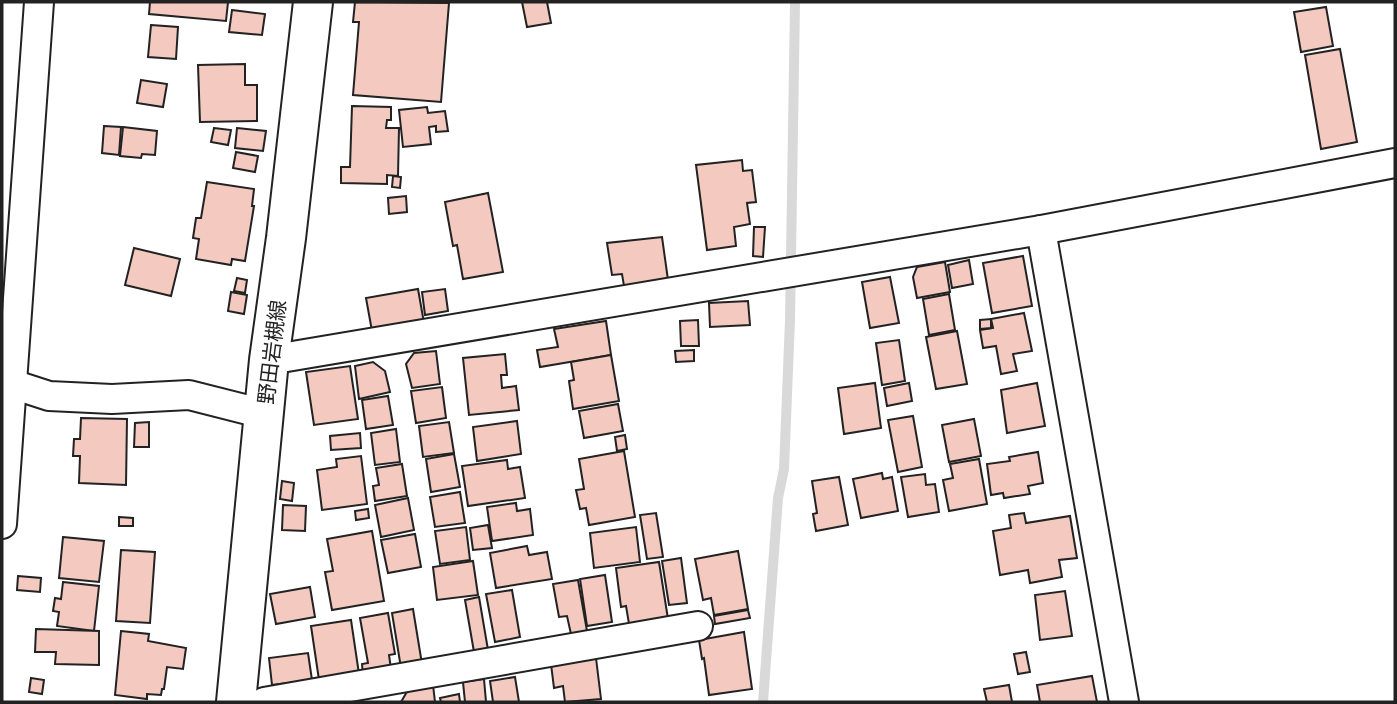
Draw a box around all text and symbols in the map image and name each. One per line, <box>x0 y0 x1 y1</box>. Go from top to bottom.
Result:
street label: 野田岩槻線 <box>252 298 292 406</box>

